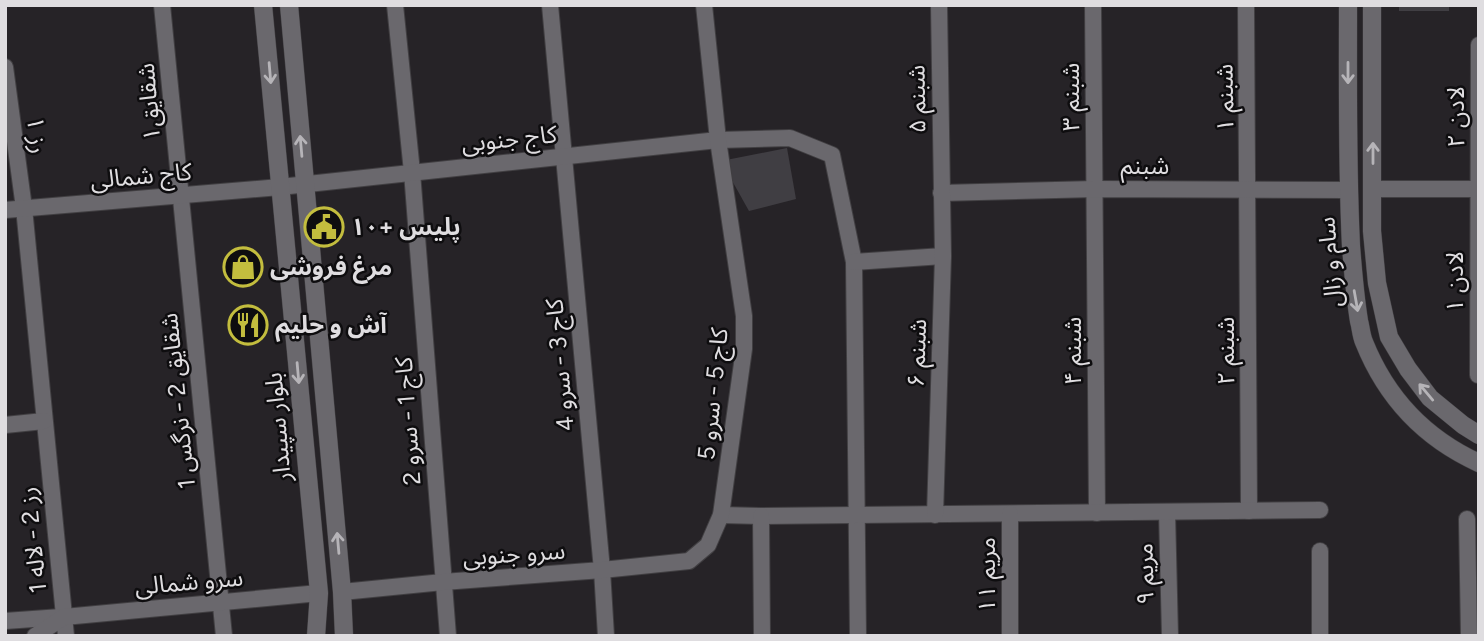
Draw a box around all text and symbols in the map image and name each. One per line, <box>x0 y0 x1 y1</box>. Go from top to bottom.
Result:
one-way arrow <box>263 61 276 84</box>
street label: شقایق۱ <box>131 62 167 142</box>
one-way arrow <box>1341 62 1355 85</box>
street label: شبنم ۳ <box>1056 63 1088 131</box>
street label: شبنم ۱ <box>1209 63 1243 132</box>
street label: شبنم ۵ <box>901 64 935 133</box>
street label: لادن ۲ <box>1441 86 1470 148</box>
street label: رز ۱ <box>21 115 54 155</box>
street label: کاج جنوبی <box>460 119 560 161</box>
one-way arrow <box>295 135 308 158</box>
one-way arrow <box>1366 142 1380 165</box>
street label: شبنم <box>1121 151 1169 183</box>
street label: کاج شمالی <box>89 157 194 197</box>
public building icon: پلیس +۱۰ <box>303 206 345 248</box>
place label: پلیس +۱۰ <box>351 212 461 243</box>
street label: سام و زال <box>1311 215 1352 308</box>
shop icon: مرغ فروشی <box>222 246 264 288</box>
street label: لادن ۱ <box>1440 251 1469 313</box>
place label: مرغ فروشی <box>270 252 392 284</box>
one-way arrow <box>1350 289 1363 312</box>
street label: کاج 3 - سرو 4 <box>539 296 583 433</box>
restaurant icon: آش و حلیم <box>227 304 269 346</box>
place label: آش و حلیم <box>275 310 388 342</box>
street label: شقایق 2 - نرگس 1 <box>154 312 202 490</box>
street label: شبنم ۴ <box>1058 317 1090 385</box>
street label: شبنم ۲ <box>1211 317 1243 385</box>
street label: شبنم ۶ <box>901 318 935 388</box>
street label: کاج 5 - سرو 5 <box>691 325 737 462</box>
street label: کاج 1 - سرو 2 <box>388 355 429 486</box>
one-way arrow <box>292 361 305 384</box>
street label: بلوار سپیدار <box>258 371 298 484</box>
one-way arrow <box>1418 383 1434 401</box>
street label: رز 2 - لاله 1 <box>13 486 52 595</box>
one-way arrow <box>331 532 344 555</box>
street label: سرو جنوبی <box>462 535 566 572</box>
street label: مریم ۱۱ <box>972 537 1004 613</box>
street label: مریم ۹ <box>1129 543 1163 605</box>
street label: سرو شمالی <box>134 562 244 601</box>

